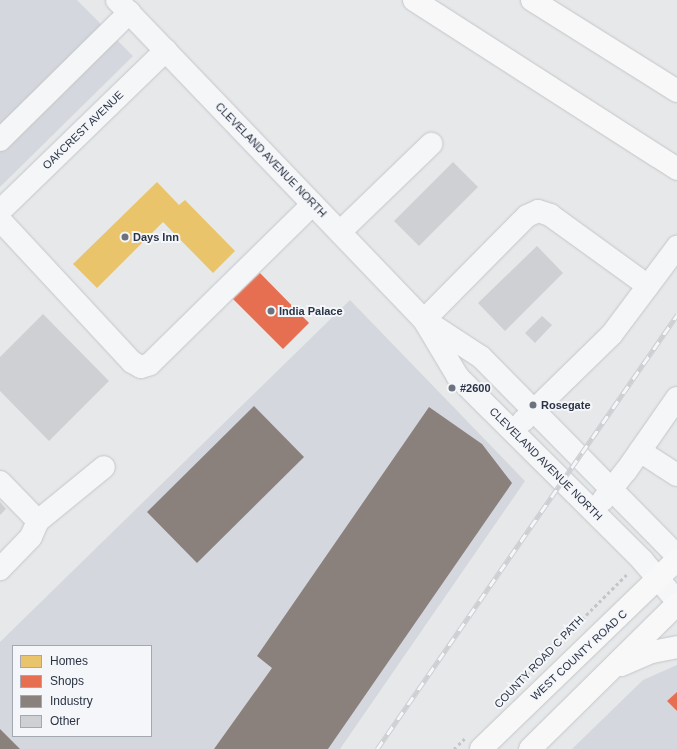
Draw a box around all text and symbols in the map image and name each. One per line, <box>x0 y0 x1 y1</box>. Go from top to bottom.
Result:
street label: OAKCREST AVENUE <box>40 88 126 172</box>
street label: CLEVELAND AVENUE NORTH <box>212 100 330 220</box>
place label: Days Inn <box>133 230 179 244</box>
marker: Days Inn <box>120 232 130 242</box>
place label: India Palace <box>279 304 343 318</box>
marker: India Palace <box>266 306 276 316</box>
place label: #2600 <box>460 381 491 395</box>
marker: #2600 <box>447 383 457 393</box>
place label: Rosegate <box>541 398 591 412</box>
marker: Rosegate <box>528 400 538 410</box>
street label: CLEVELAND AVENUE NORTH <box>487 405 605 523</box>
street label: WEST COUNTY ROAD C <box>528 607 630 703</box>
street label: COUNTY ROAD C PATH <box>492 613 586 711</box>
legend <box>12 645 152 737</box>
text: Homes <box>50 654 88 668</box>
text: Shops <box>50 674 84 688</box>
text: Industry <box>50 694 93 708</box>
text: Other <box>50 714 80 728</box>

